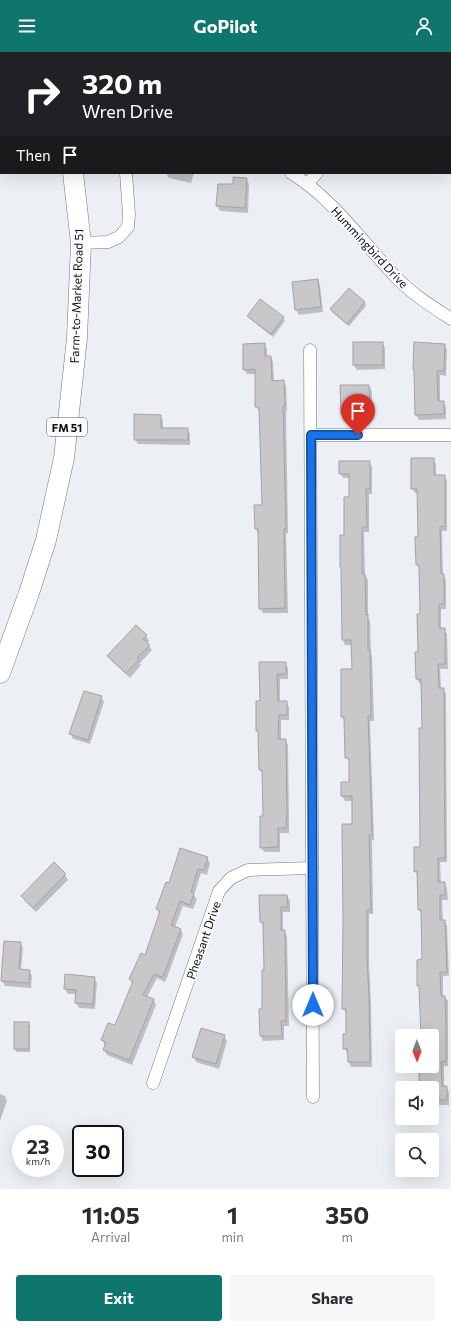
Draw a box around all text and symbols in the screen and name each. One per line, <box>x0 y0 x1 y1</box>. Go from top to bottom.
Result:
icon: menu <box>16 15 38 37</box>
text: GoPilot <box>194 15 257 37</box>
icon: person <box>413 15 435 37</box>
text: 320 m <box>82 66 162 100</box>
icon: right <box>16 68 68 120</box>
text: Wren Drive <box>82 100 173 122</box>
icon: arrive <box>59 144 81 166</box>
text: Then <box>16 146 51 164</box>
street label: Hummingbird Drive <box>329 203 411 291</box>
street label: Farm-to-Market Road 51 <box>67 228 85 364</box>
pin <box>341 394 375 435</box>
icon: arrive <box>347 400 369 422</box>
road number: FM 51 <box>47 418 87 436</box>
street label: Pheasant Drive <box>183 899 223 981</box>
position arrow <box>292 984 334 1026</box>
north arrow <box>395 1029 439 1073</box>
map controls <box>395 1029 439 1177</box>
button: sound <box>395 1081 439 1125</box>
speed limit sign: 30 <box>72 1125 124 1177</box>
button: search <box>395 1133 439 1177</box>
text: 23 <box>26 1134 50 1158</box>
text: km/h <box>26 1155 50 1167</box>
text: 11:05 <box>82 1200 140 1229</box>
text: 1 <box>227 1200 238 1229</box>
text: 350 <box>325 1200 369 1229</box>
text: Arrival <box>91 1229 130 1245</box>
text: min <box>221 1229 244 1245</box>
text: m <box>342 1229 353 1245</box>
button: Exit <box>16 1275 222 1321</box>
button: Share <box>230 1275 435 1321</box>

